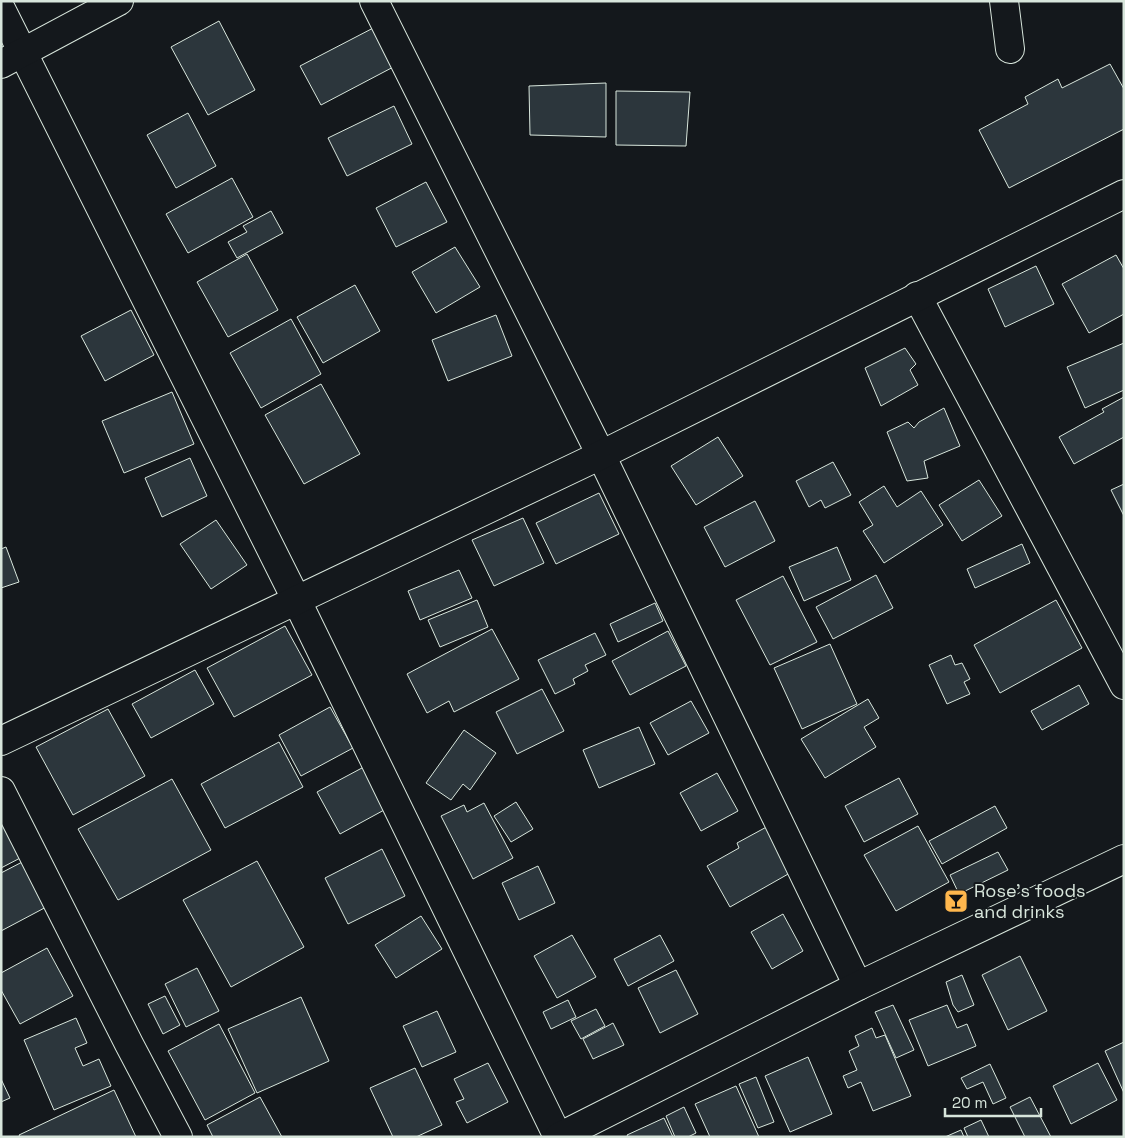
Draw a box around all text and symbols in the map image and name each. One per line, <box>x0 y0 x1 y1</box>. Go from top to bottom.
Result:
place label: Rose’s foods and drinks <box>974 879 1085 923</box>
bar icon: Rose’s foods and drinks <box>943 888 969 914</box>
scale bar <box>945 1086 1041 1118</box>
text: 20 m <box>952 1093 987 1112</box>

